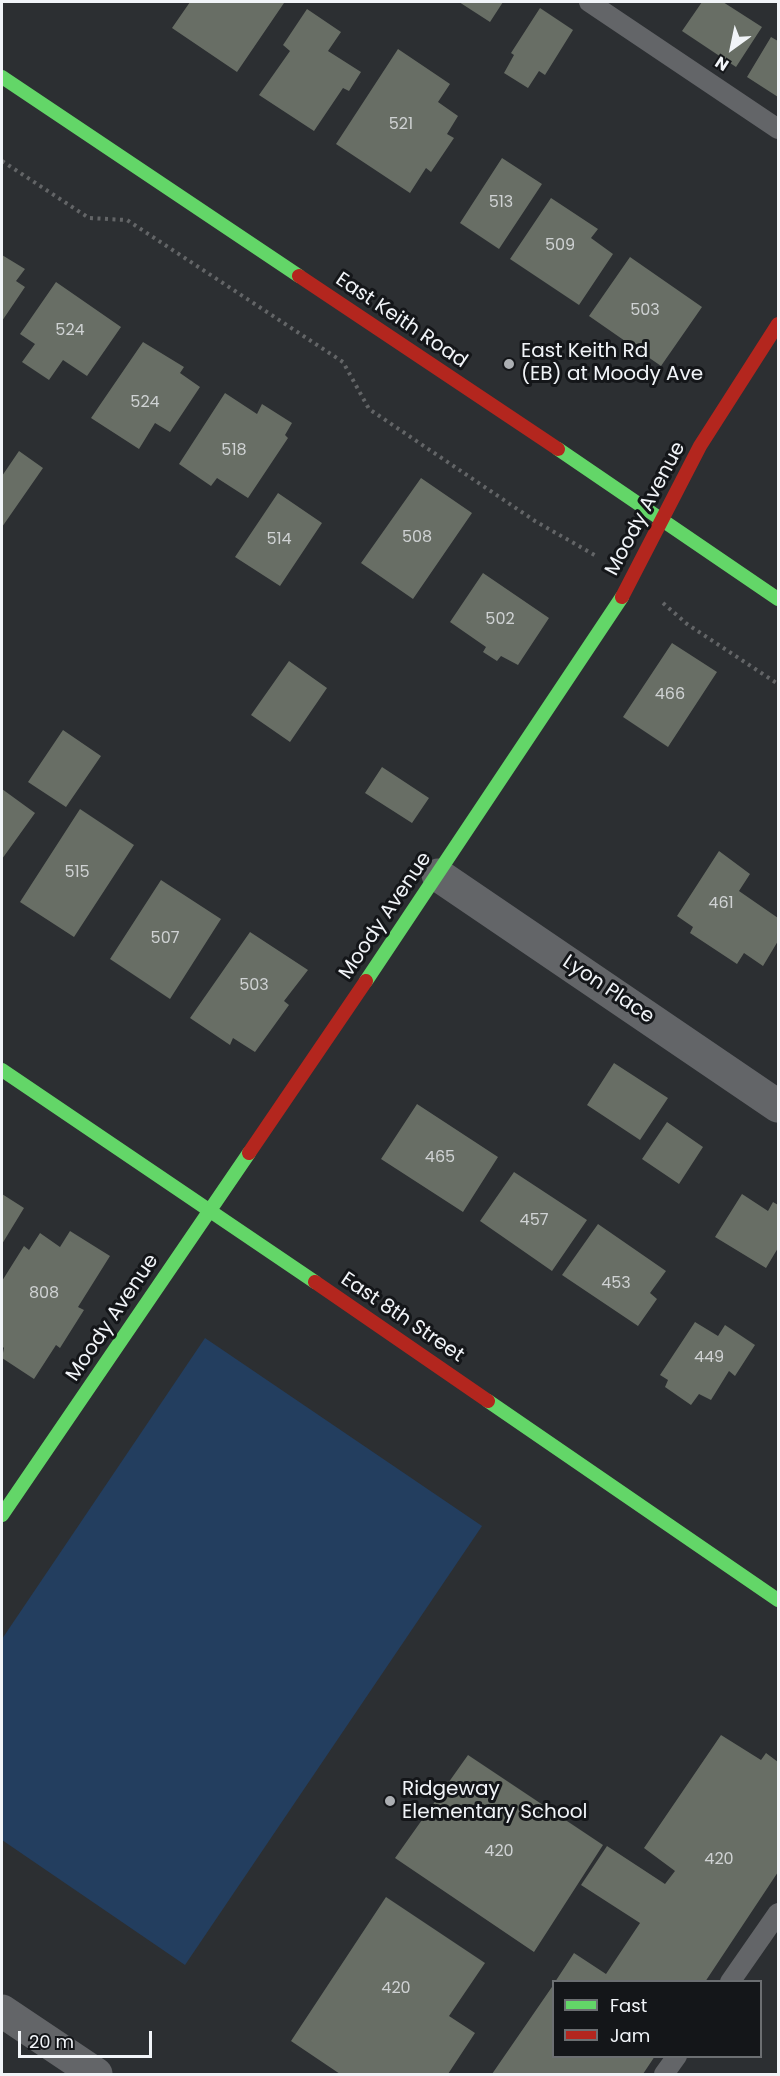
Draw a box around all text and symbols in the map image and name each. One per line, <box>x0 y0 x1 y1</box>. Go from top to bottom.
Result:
north arrow <box>702 18 762 78</box>
text: N <box>711 51 733 76</box>
house number: 521 <box>389 115 413 135</box>
house number: 513 <box>489 193 513 213</box>
house number: 509 <box>545 236 575 256</box>
street label: East Keith Road <box>331 268 471 374</box>
house number: 503 <box>630 301 660 321</box>
house number: 524 <box>55 321 85 341</box>
place label: East Keith Rd (EB) at Moody Ave <box>521 340 703 387</box>
marker: East Keith Rd (EB) at Moody Ave <box>502 357 516 371</box>
house number: 524 <box>130 393 160 413</box>
street label: Moody Avenue <box>601 438 691 580</box>
house number: 518 <box>221 441 247 461</box>
house number: 508 <box>402 528 432 548</box>
house number: 514 <box>266 530 292 550</box>
house number: 502 <box>485 610 515 630</box>
house number: 466 <box>655 685 685 705</box>
street label: Moody Avenue <box>335 848 437 984</box>
house number: 515 <box>64 863 90 883</box>
house number: 461 <box>708 894 734 914</box>
house number: 507 <box>151 929 179 949</box>
street label: Lyon Place <box>558 951 658 1029</box>
house number: 503 <box>239 976 269 996</box>
house number: 465 <box>425 1148 455 1168</box>
house number: 457 <box>520 1211 548 1231</box>
street label: Moody Avenue <box>62 1250 164 1386</box>
street label: East 8th Street <box>336 1268 468 1368</box>
house number: 453 <box>601 1274 631 1294</box>
house number: 808 <box>29 1284 59 1304</box>
house number: 449 <box>694 1348 724 1368</box>
place label: Ridgeway Elementary School <box>402 1778 587 1825</box>
marker: Ridgeway Elementary School <box>383 1794 397 1808</box>
house number: 420 <box>484 1842 514 1862</box>
house number: 420 <box>704 1850 734 1870</box>
house number: 420 <box>381 1979 411 1999</box>
legend <box>552 1980 762 2058</box>
text: Fast <box>610 1993 647 2018</box>
scale bar <box>21 2019 154 2057</box>
text: Jam <box>610 2023 650 2048</box>
text: 20 m <box>29 2029 74 2054</box>

